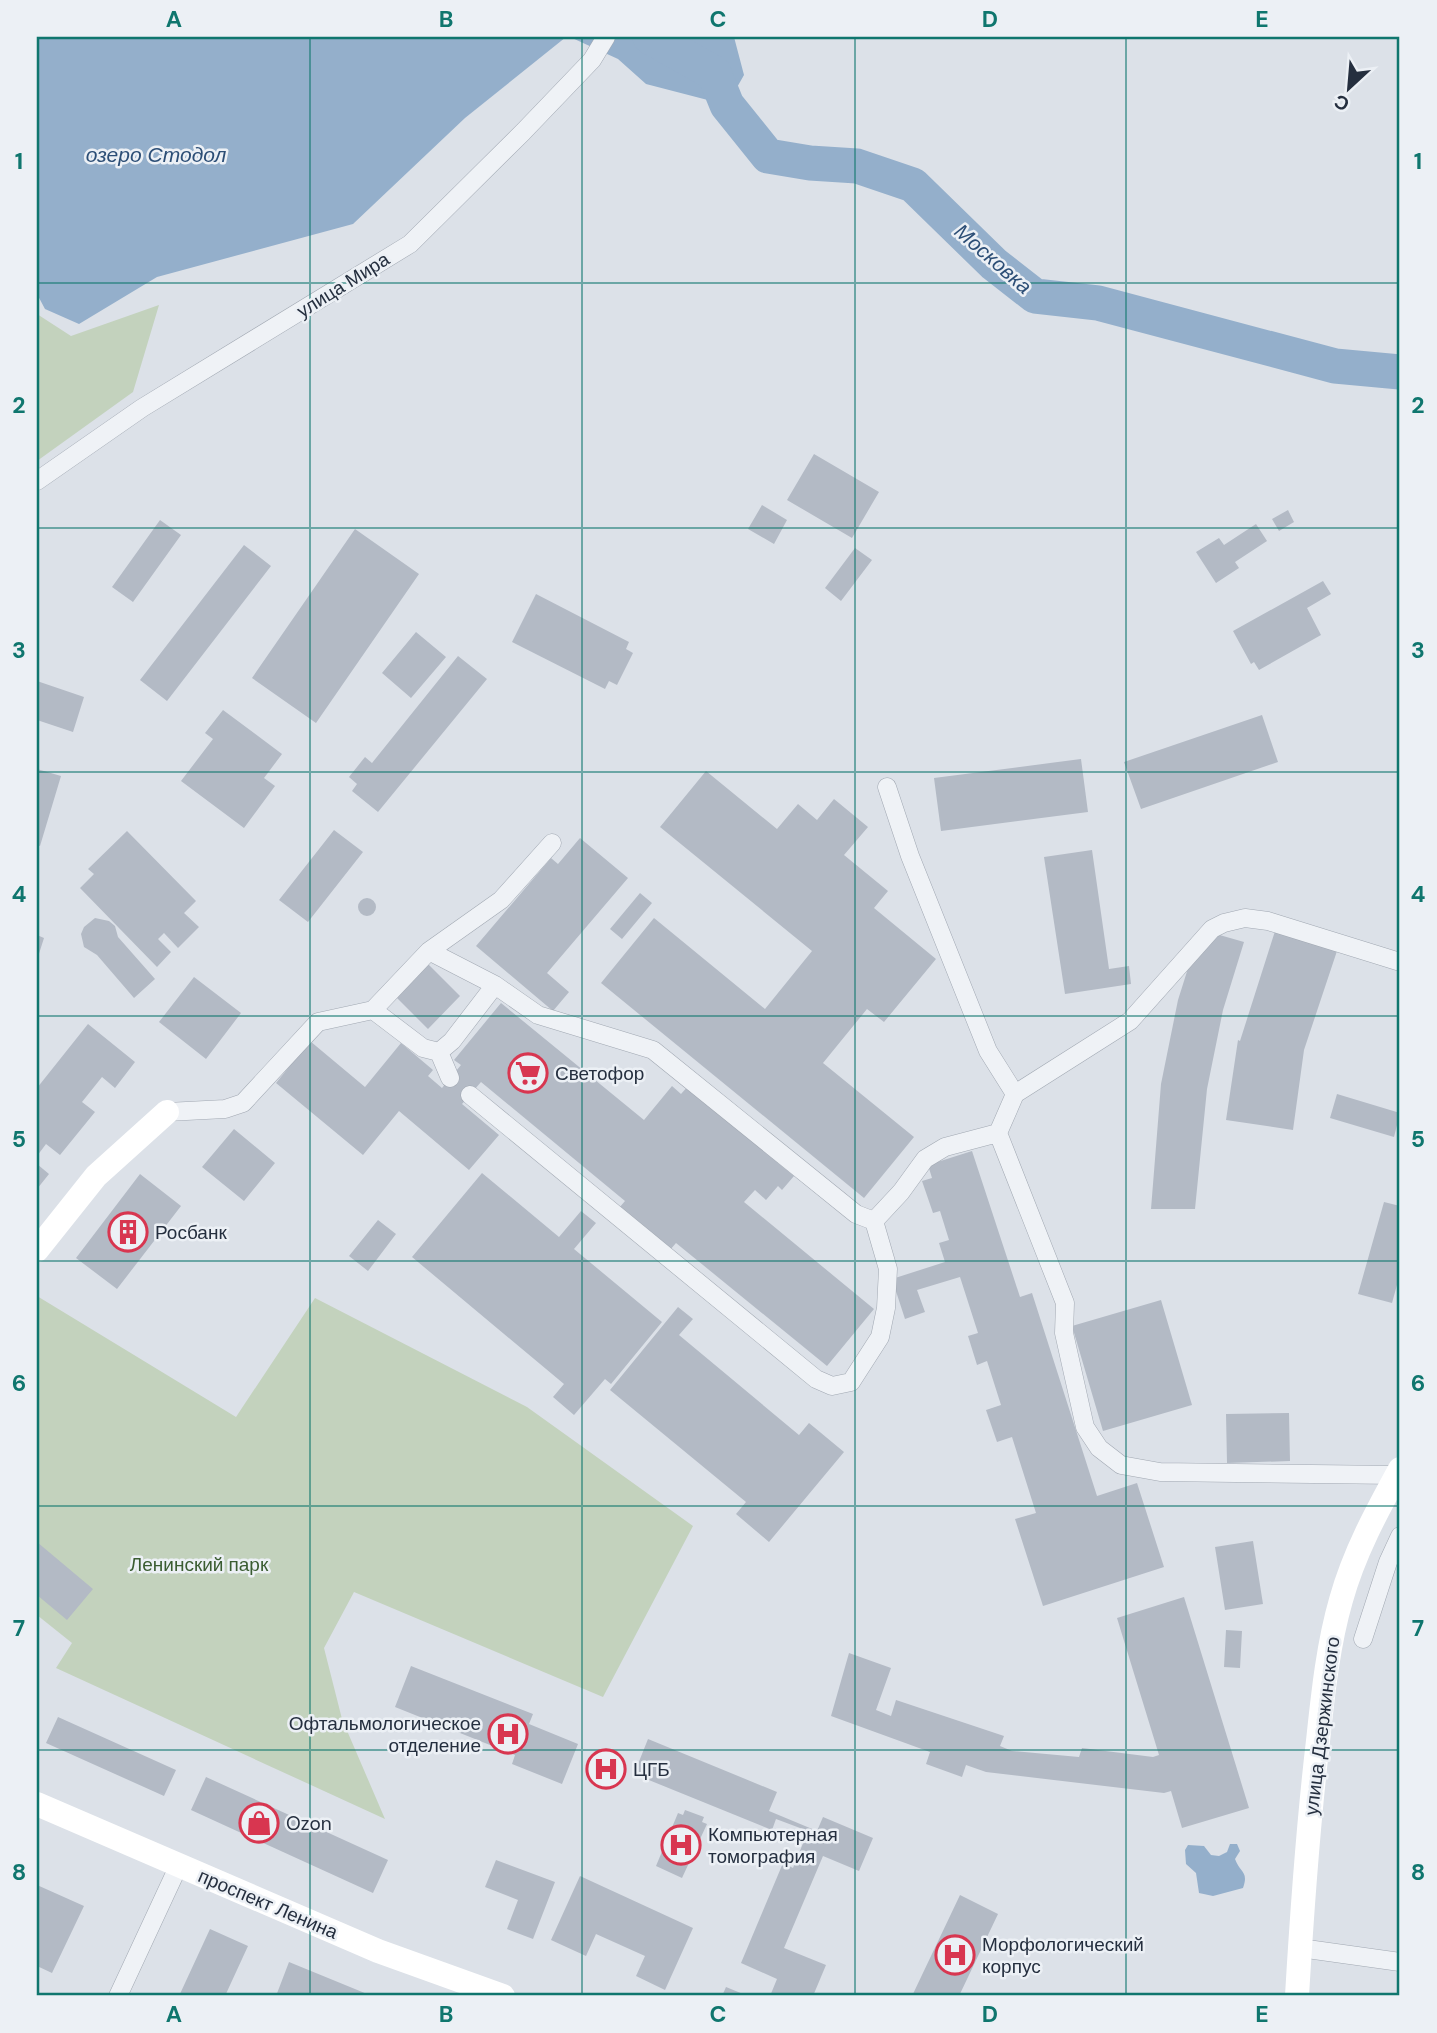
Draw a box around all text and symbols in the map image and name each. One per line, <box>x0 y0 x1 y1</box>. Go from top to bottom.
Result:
text: A <box>166 4 182 34</box>
text: B <box>439 4 453 34</box>
text: C <box>710 4 726 34</box>
text: D <box>982 4 998 34</box>
text: E <box>1255 4 1269 34</box>
north arrow <box>1314 52 1384 122</box>
text: С <box>1330 88 1353 117</box>
water label: озеро Стодол <box>86 141 227 169</box>
text: 1 <box>15 146 23 176</box>
text: 1 <box>1414 146 1422 176</box>
water label: Московка <box>948 218 1038 300</box>
street label: улица Мира <box>292 246 394 323</box>
text: 2 <box>12 390 26 420</box>
text: 2 <box>1411 390 1425 420</box>
text: 3 <box>12 635 26 665</box>
text: 3 <box>1411 635 1425 665</box>
text: 4 <box>12 879 27 909</box>
text: 4 <box>1411 879 1426 909</box>
supermarket icon: Светофор <box>507 1052 549 1094</box>
place label: Светофор <box>555 1061 644 1086</box>
text: 5 <box>12 1124 26 1154</box>
text: 5 <box>1411 1124 1425 1154</box>
building icon: Росбанк <box>107 1211 149 1253</box>
place label: Росбанк <box>155 1220 227 1245</box>
text: 6 <box>12 1368 26 1398</box>
text: 6 <box>1411 1368 1425 1398</box>
park label: Ленинский парк <box>130 1552 269 1577</box>
text: 7 <box>13 1613 25 1643</box>
text: 7 <box>1412 1613 1424 1643</box>
street label: улица Дзержинского <box>1299 1635 1345 1817</box>
place label: Офтальмологическое отделение <box>289 1711 481 1758</box>
hospital icon: Офтальмологическое отделение <box>487 1713 529 1755</box>
hospital icon: ЦГБ <box>585 1748 627 1790</box>
place label: ЦГБ <box>633 1757 670 1782</box>
shop icon: Ozon <box>238 1802 280 1844</box>
place label: Ozon <box>286 1811 332 1836</box>
place label: Компьютерная томография <box>708 1822 838 1869</box>
hospital icon: Компьютерная томография <box>660 1824 702 1866</box>
text: 8 <box>12 1857 26 1887</box>
text: 8 <box>1411 1857 1425 1887</box>
street label: проспект Ленина <box>194 1863 342 1945</box>
place label: Морфологический корпус <box>982 1932 1144 1979</box>
hospital icon: Морфологический корпус <box>934 1934 976 1976</box>
text: A <box>166 1999 182 2029</box>
text: B <box>439 1999 453 2029</box>
text: C <box>710 1999 726 2029</box>
text: D <box>982 1999 998 2029</box>
text: E <box>1255 1999 1269 2029</box>

